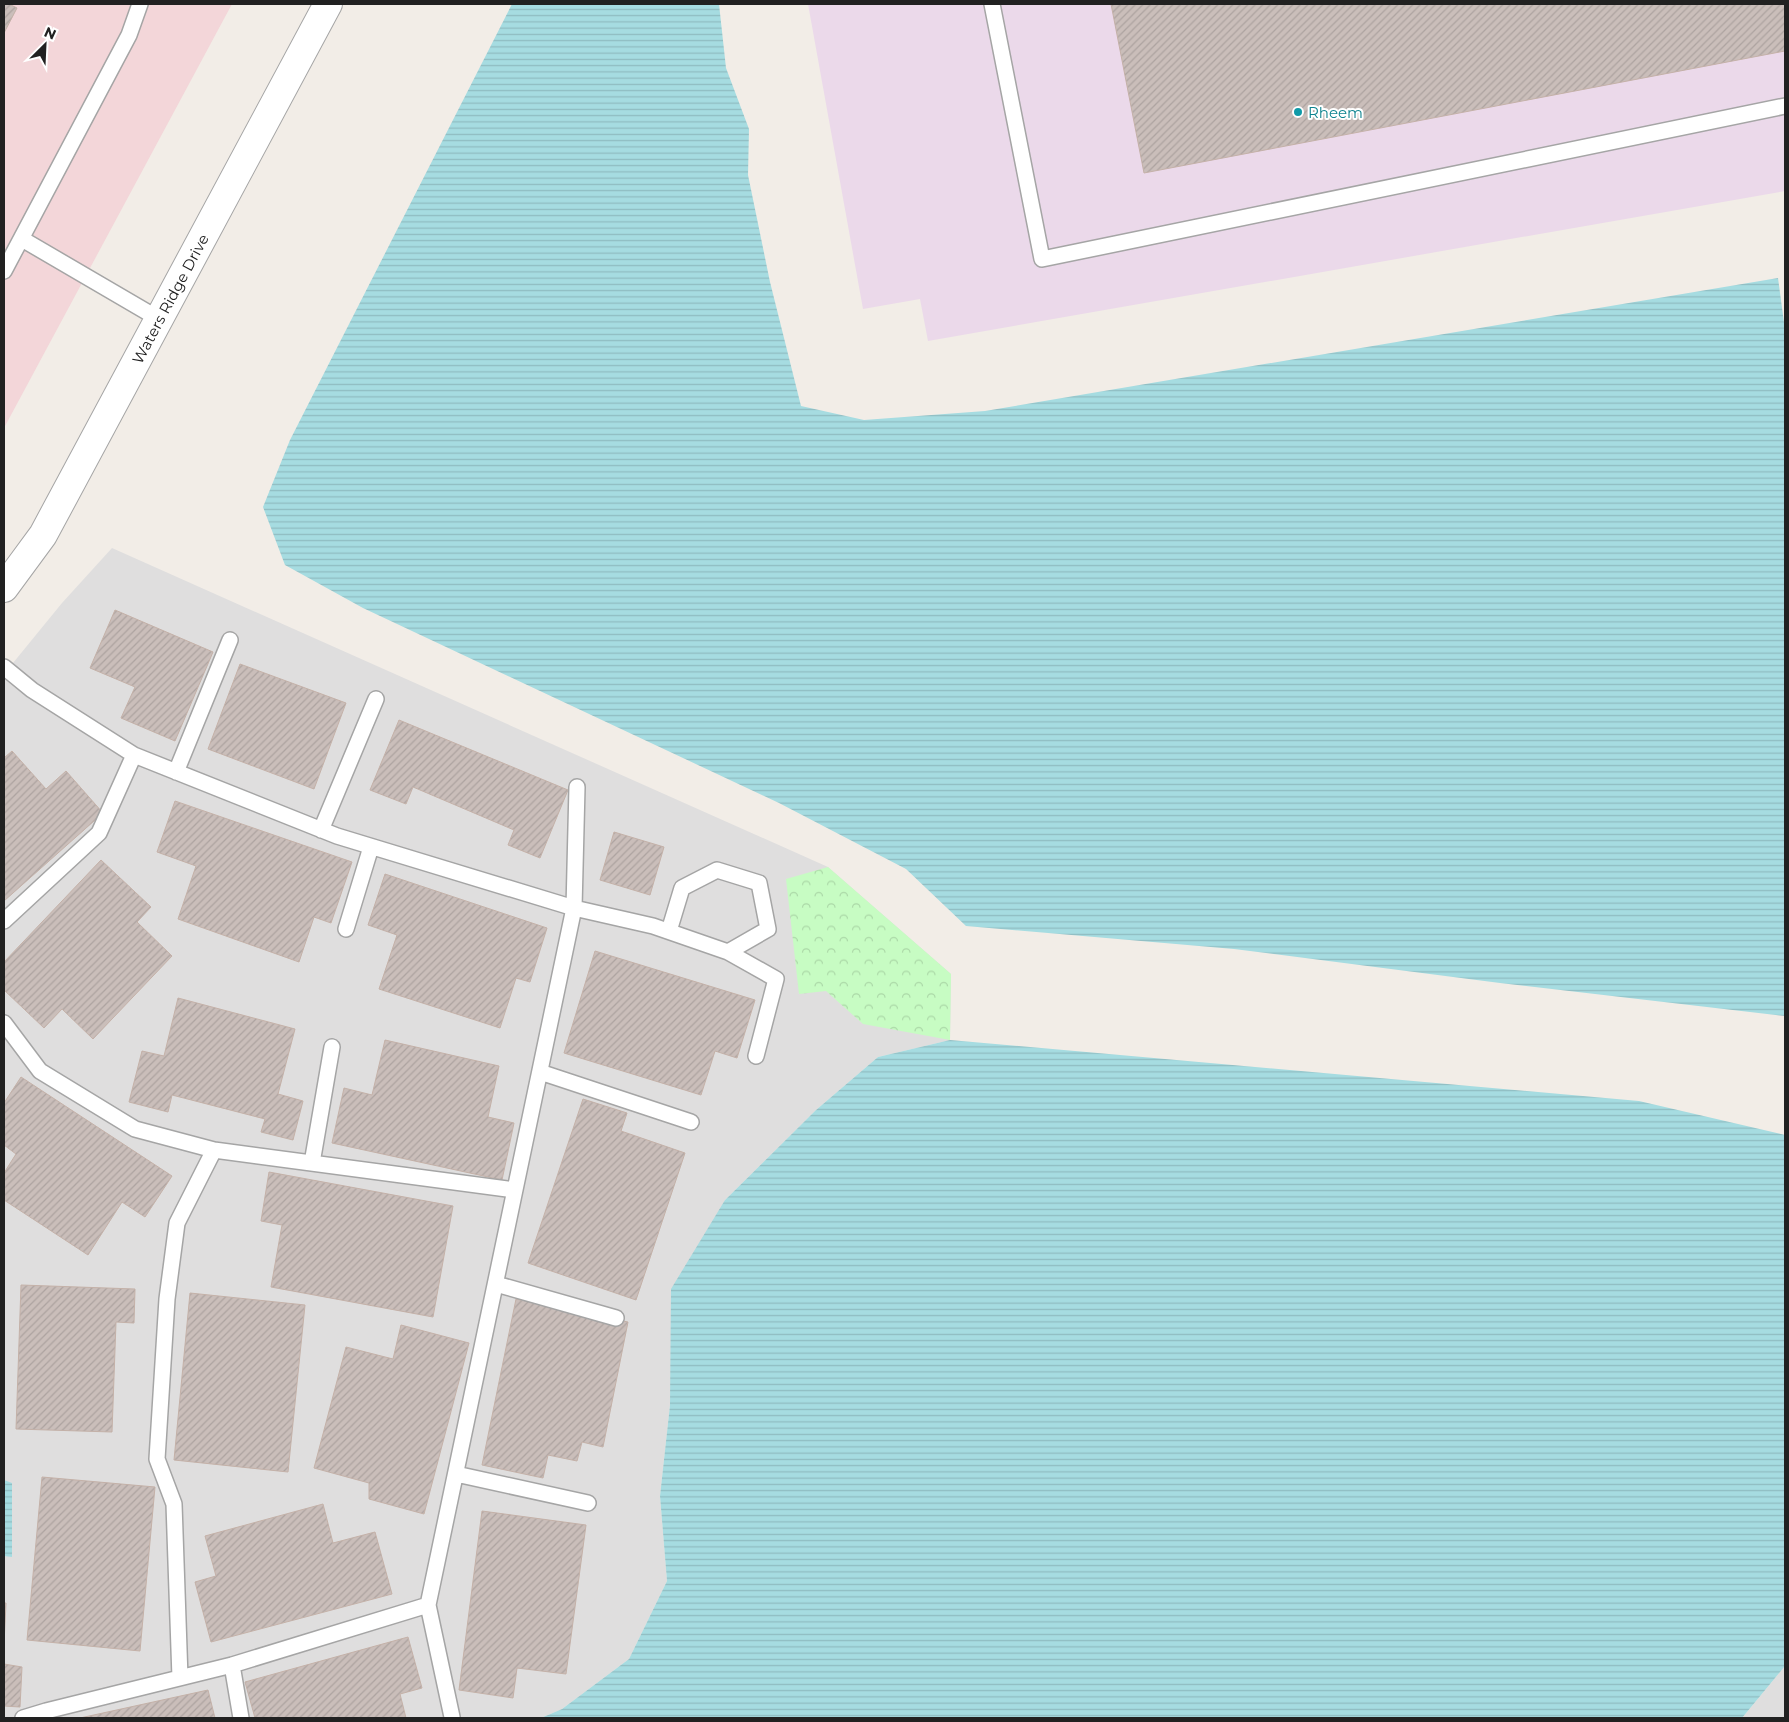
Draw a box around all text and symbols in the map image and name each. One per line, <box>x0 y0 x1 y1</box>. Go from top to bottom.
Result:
north arrow <box>20 20 70 70</box>
text: N <box>41 23 59 44</box>
place label: Rheem <box>1308 103 1363 122</box>
marker: Rheem <box>1292 106 1304 118</box>
street label: Waters Ridge Drive <box>127 231 212 367</box>

